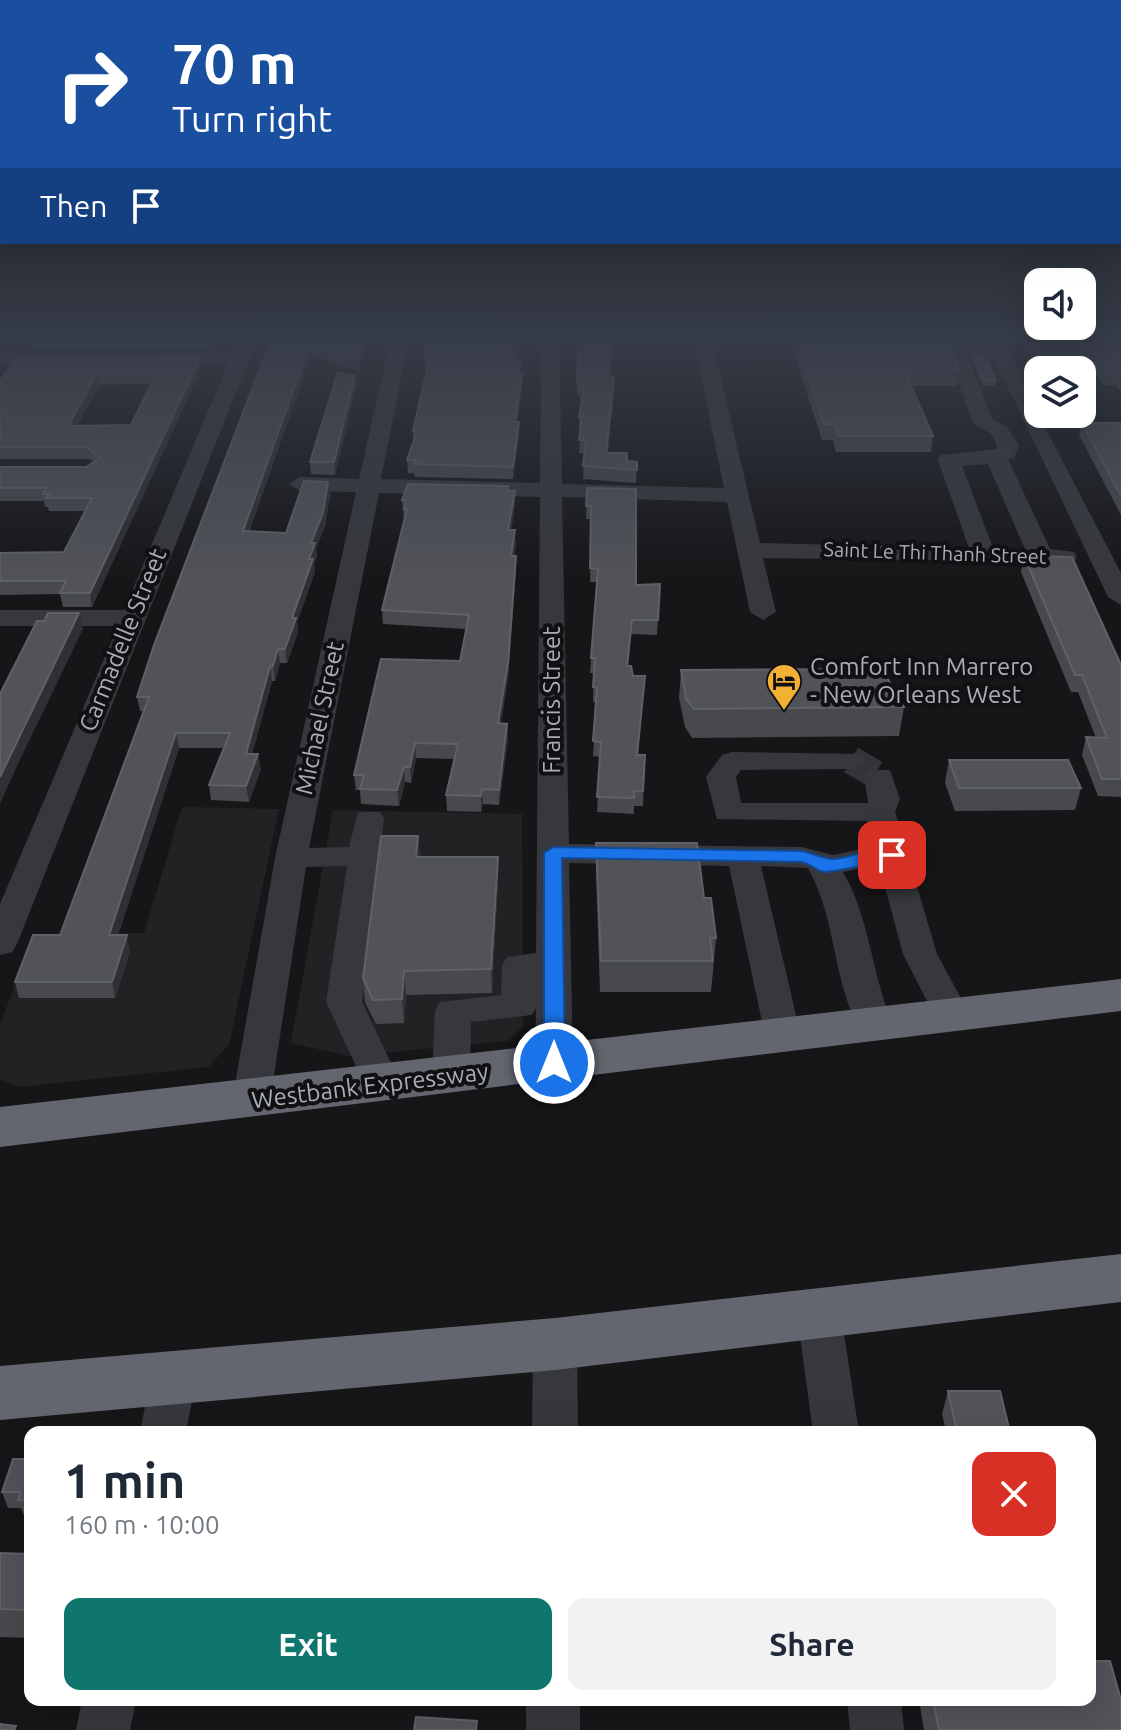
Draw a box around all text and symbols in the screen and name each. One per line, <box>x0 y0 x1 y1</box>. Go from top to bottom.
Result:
icon: right <box>40 32 144 136</box>
text: 70 m <box>172 32 297 95</box>
text: Turn right <box>172 98 332 139</box>
icon: arrive <box>124 184 168 228</box>
text: Then <box>40 189 108 223</box>
map controls <box>1024 268 1096 428</box>
button: sound <box>1024 268 1096 340</box>
button: layers <box>1024 356 1096 428</box>
street label: Saint Le Thi Thanh Street <box>823 537 1047 568</box>
street label: Carmadelle Street <box>74 544 172 735</box>
street label: Francis Street <box>538 626 565 774</box>
street label: Michael Street <box>290 638 349 797</box>
place label: Comfort Inn Marrero - New Orleans West <box>810 653 1033 708</box>
hotel icon: Comfort Inn Marrero - New Orleans West <box>765 662 803 712</box>
pin <box>858 821 926 889</box>
icon: arrive <box>870 833 914 877</box>
position arrow <box>512 1021 596 1105</box>
street label: Westbank Expressway <box>250 1058 490 1113</box>
button: close <box>972 1452 1056 1536</box>
text: 1 min <box>64 1453 185 1507</box>
text: 160 m · 10:00 <box>64 1510 220 1539</box>
button: Exit <box>64 1598 552 1690</box>
button: Share <box>568 1598 1056 1690</box>

